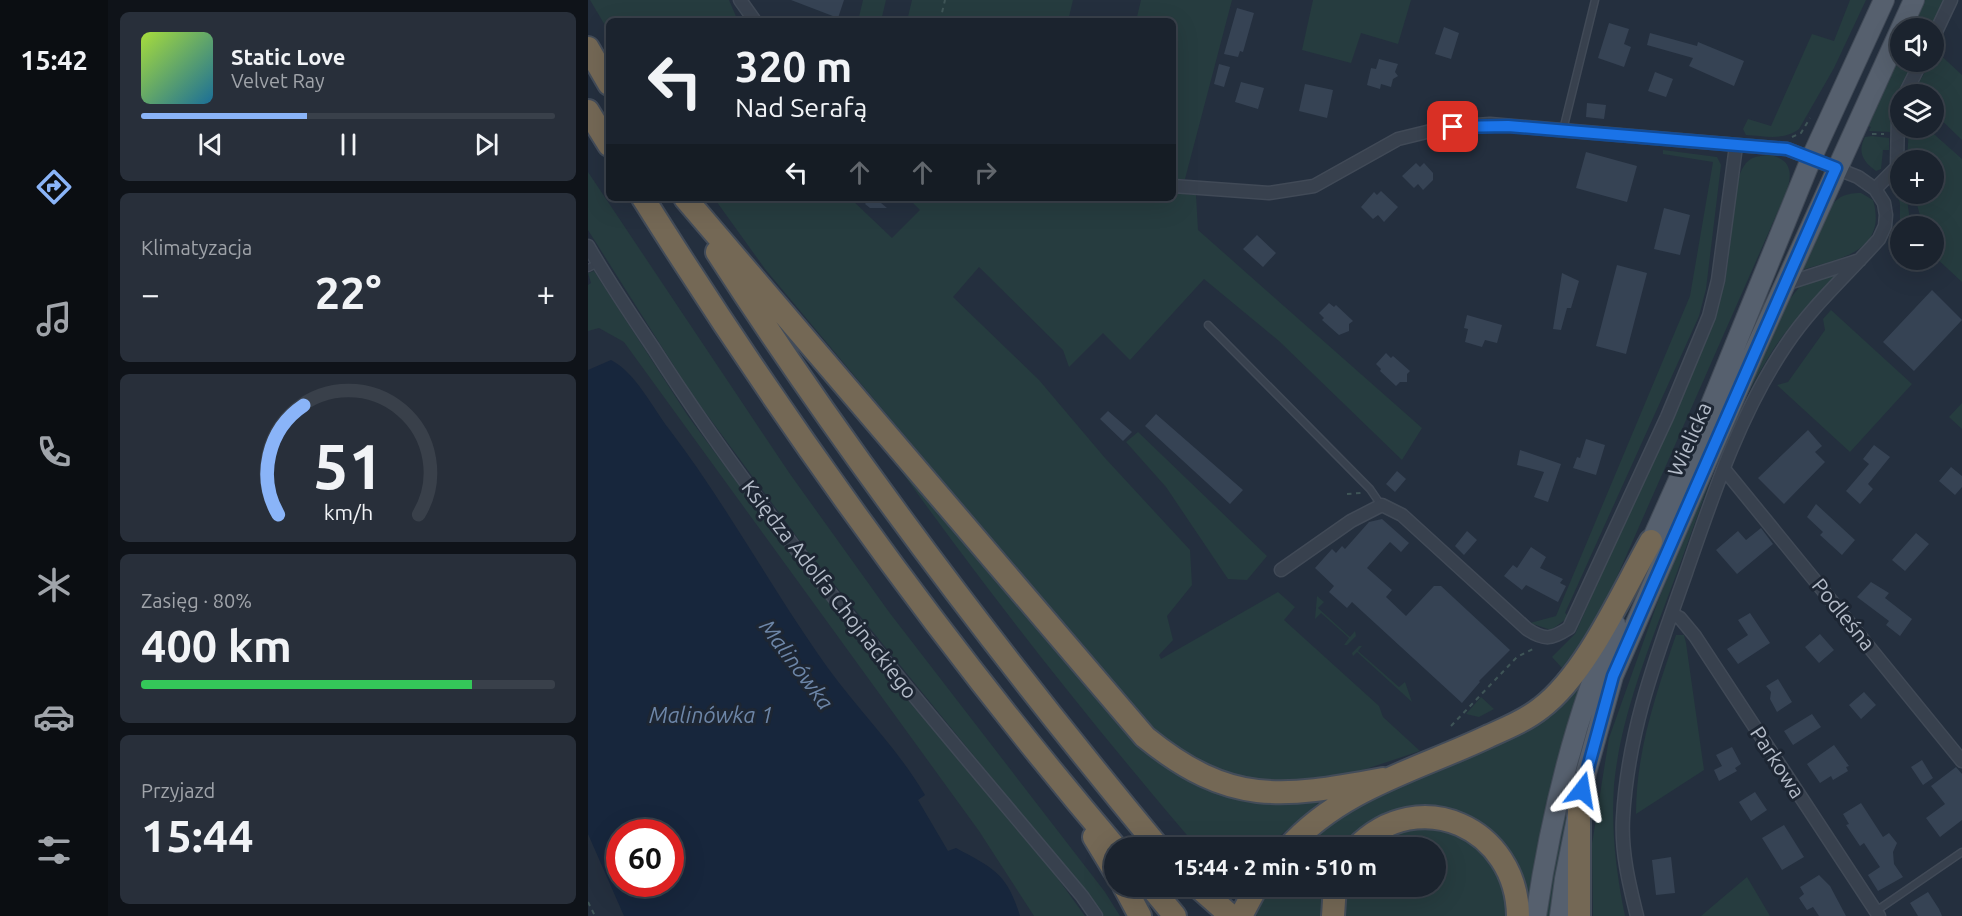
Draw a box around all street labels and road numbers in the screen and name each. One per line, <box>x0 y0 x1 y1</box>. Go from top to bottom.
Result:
street label: Wielicka <box>1662 398 1716 480</box>
street label: Księdza Adolfa Chojnackiego <box>737 475 923 703</box>
street label: Podleśna <box>1808 573 1880 655</box>
street label: Parkowa <box>1746 722 1810 802</box>

